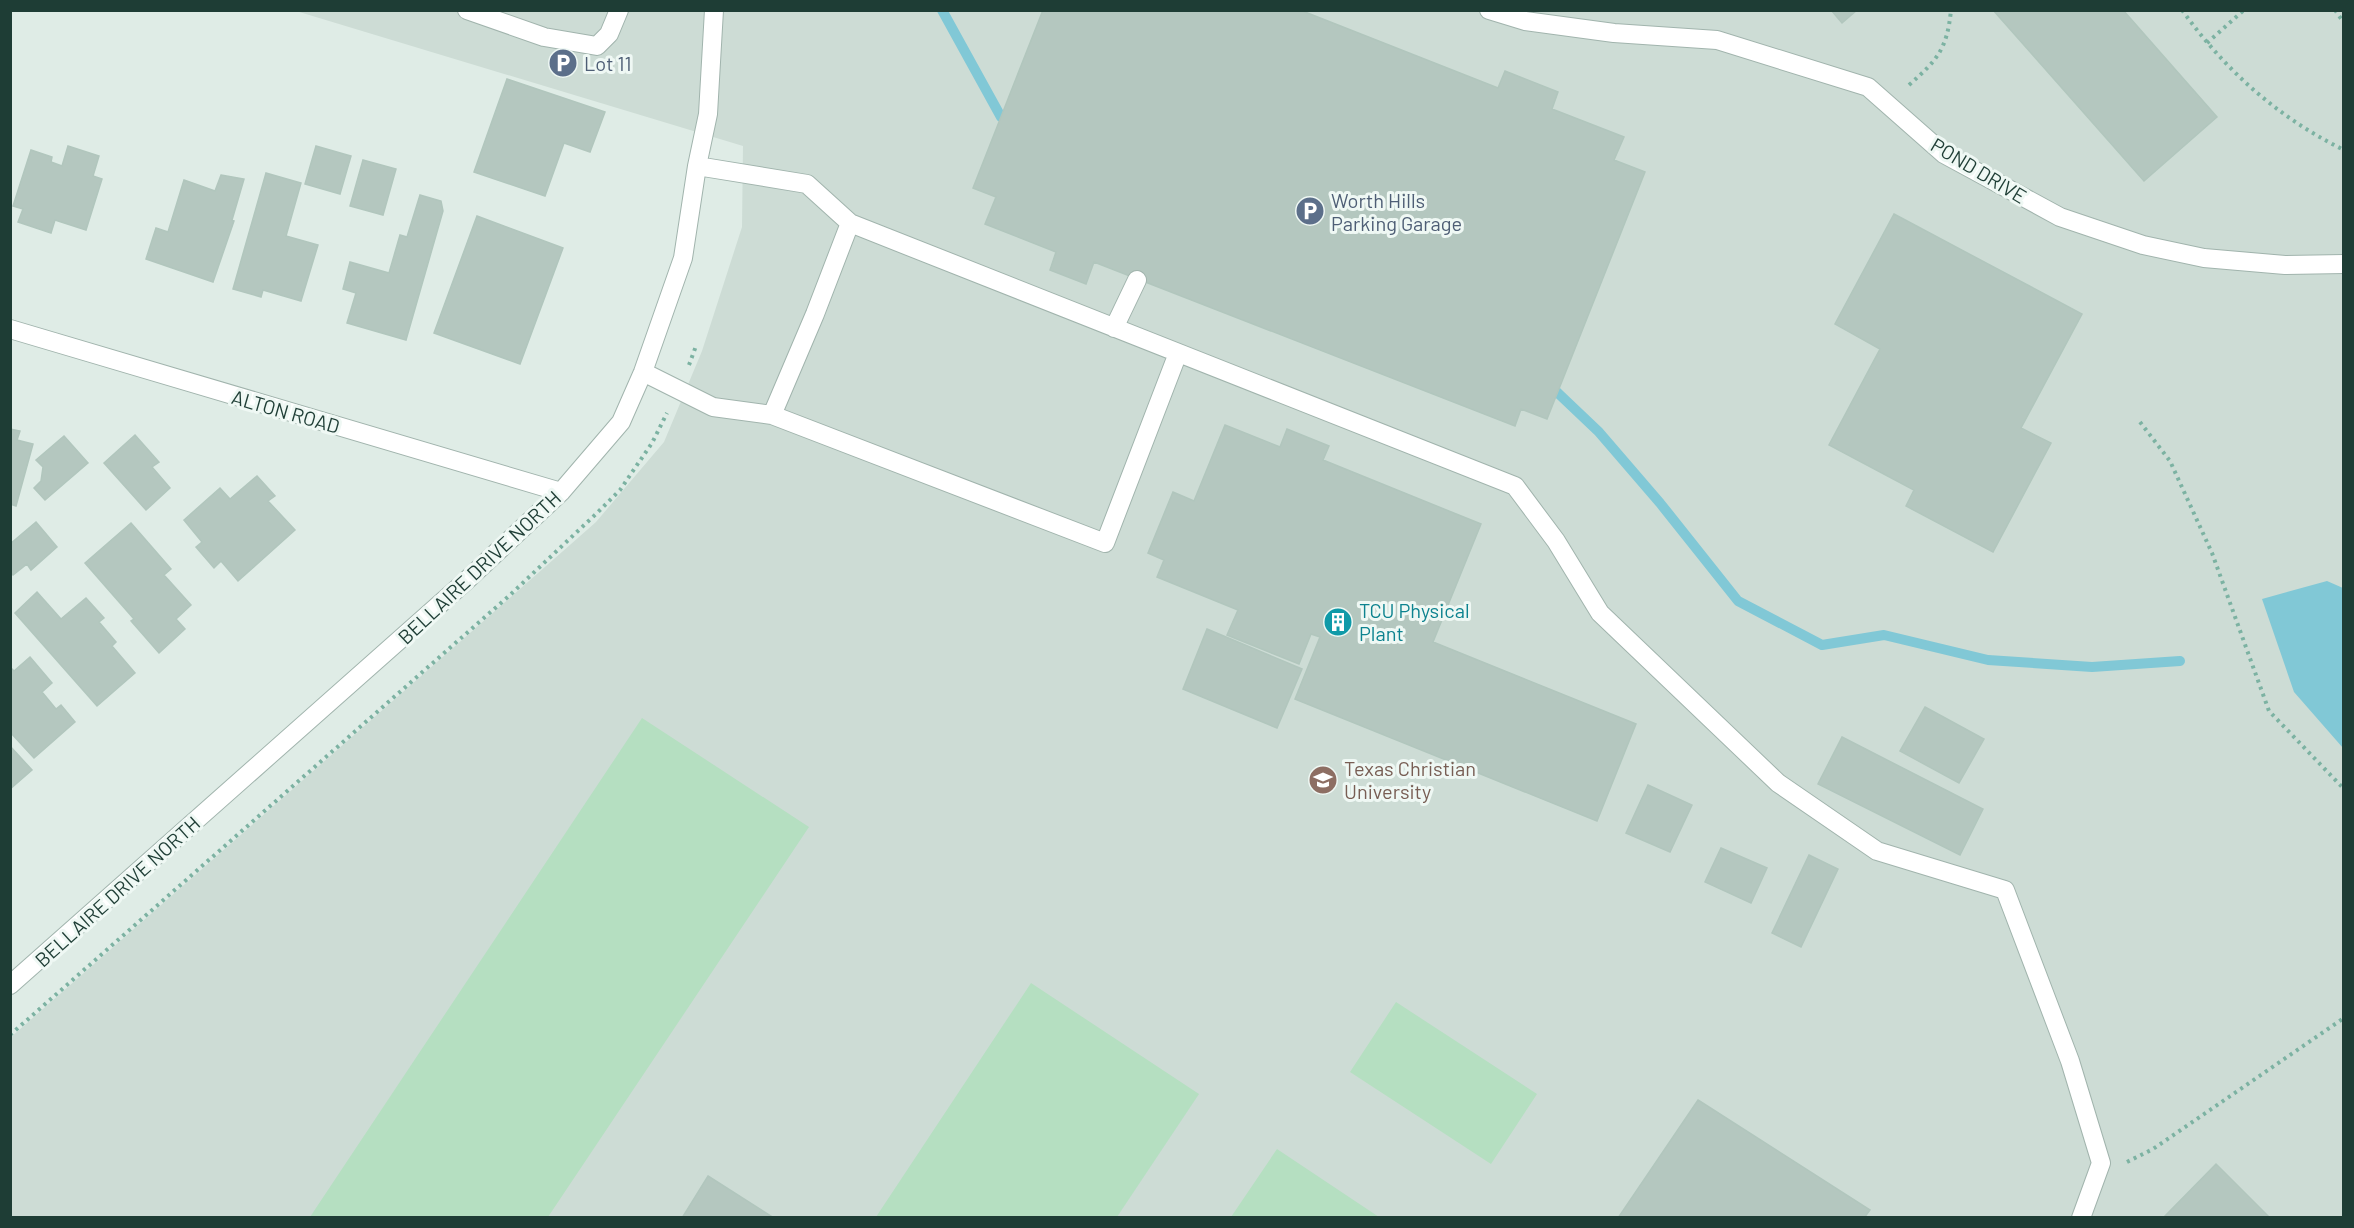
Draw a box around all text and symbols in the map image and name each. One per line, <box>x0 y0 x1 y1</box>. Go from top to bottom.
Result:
parking icon: Lot 11 <box>547 47 579 79</box>
place label: Lot 11 <box>584 51 631 75</box>
street label: POND DRIVE <box>1927 132 2031 208</box>
place label: Worth Hills Parking Garage <box>1331 188 1462 235</box>
parking icon: Worth Hills Parking Garage <box>1294 195 1326 227</box>
street label: ALTON ROAD <box>229 384 343 438</box>
street label: BELLAIRE DRIVE NORTH <box>393 485 565 649</box>
place label: TCU Physical Plant <box>1359 598 1470 645</box>
building icon: TCU Physical Plant <box>1322 606 1354 638</box>
place label: Texas Christian University <box>1344 756 1476 803</box>
school or university icon: Texas Christian University <box>1307 764 1339 796</box>
street label: BELLAIRE DRIVE NORTH <box>29 811 205 971</box>

